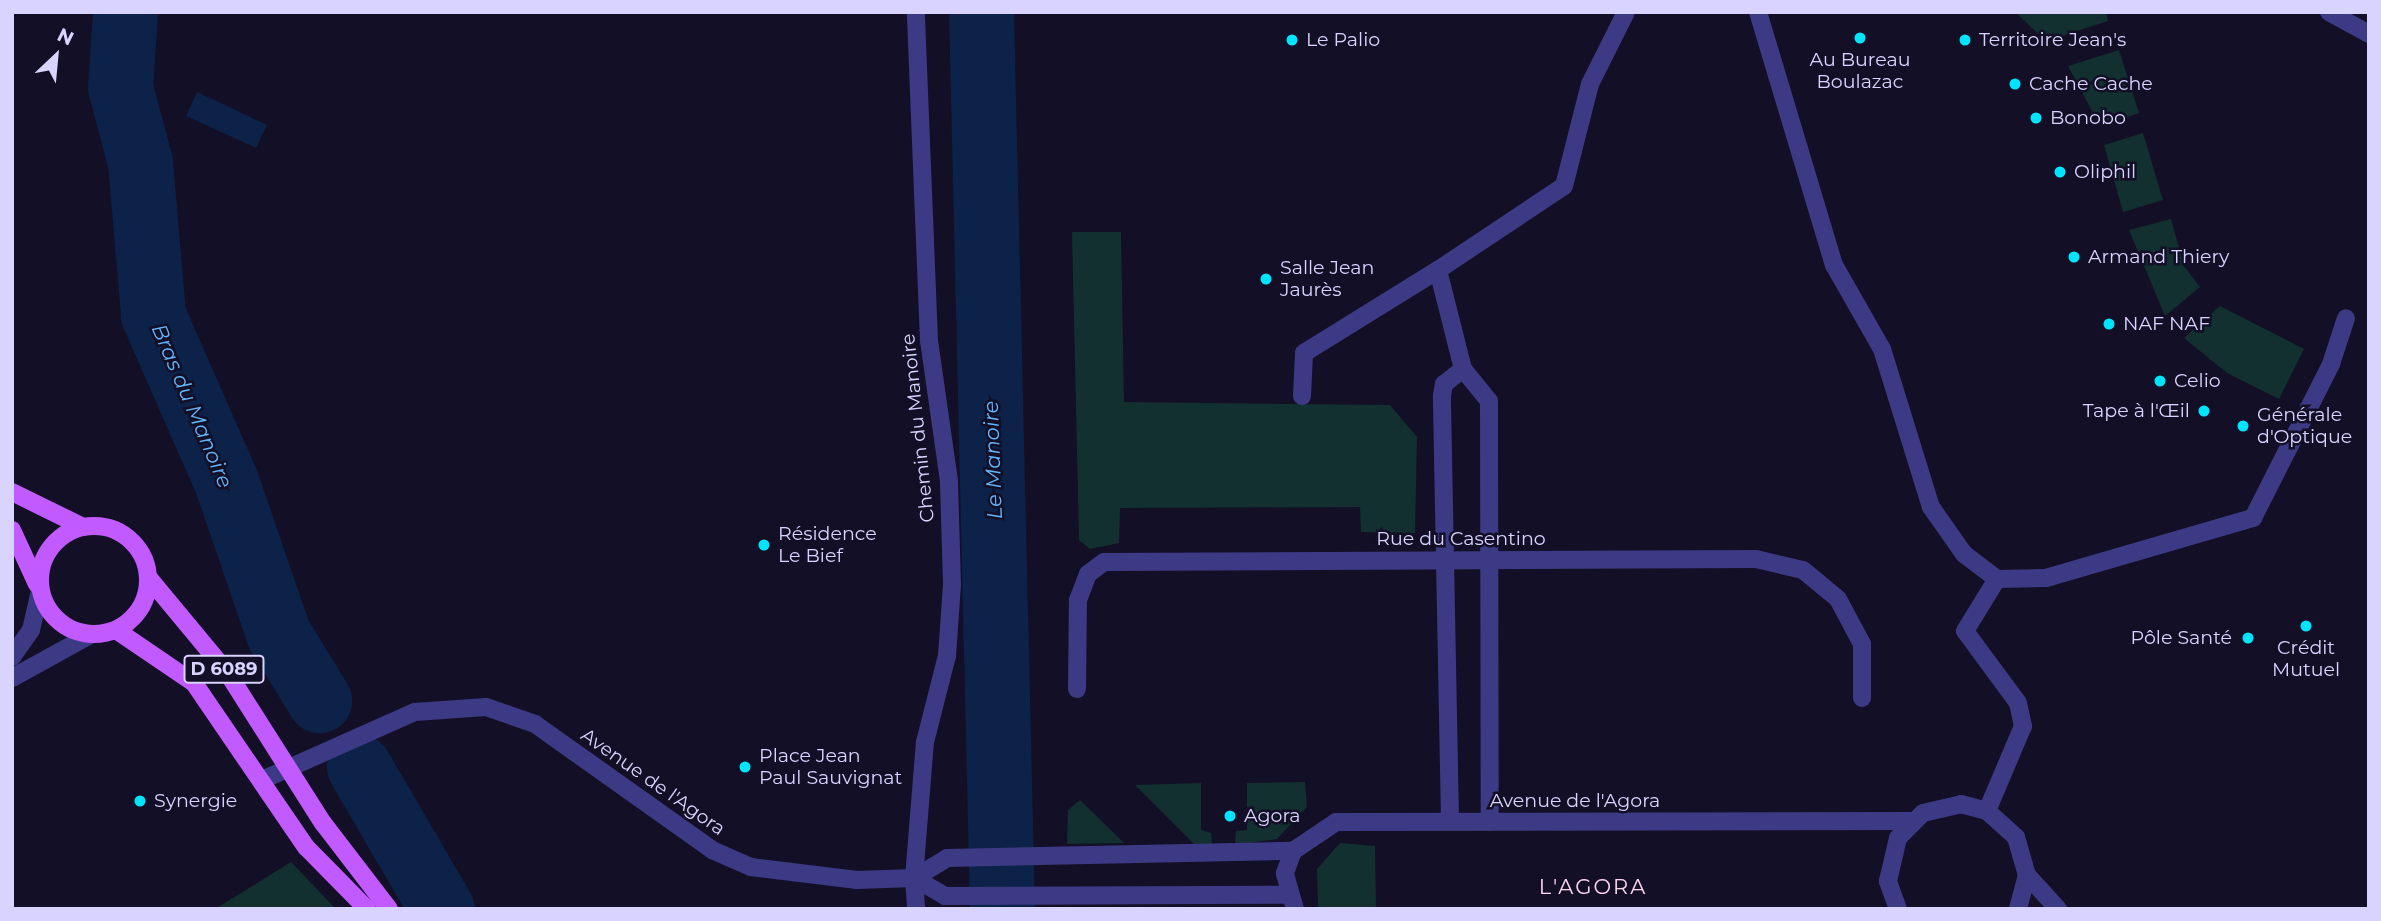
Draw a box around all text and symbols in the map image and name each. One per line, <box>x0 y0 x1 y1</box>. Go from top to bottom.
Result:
north arrow <box>21 21 91 91</box>
text: N <box>53 23 77 50</box>
place label: Le Palio <box>1306 29 1380 51</box>
place label: Territoire Jean's <box>1979 29 2126 51</box>
marker: Au Bureau Boulazac <box>1852 30 1868 46</box>
marker: Le Palio <box>1284 32 1300 48</box>
marker: Territoire Jean's <box>1957 32 1973 48</box>
place label: Au Bureau Boulazac <box>1810 49 1910 93</box>
place label: Cache Cache <box>2029 73 2153 95</box>
marker: Cache Cache <box>2007 76 2023 92</box>
place label: Bonobo <box>2050 107 2126 129</box>
marker: Bonobo <box>2028 110 2044 126</box>
place label: Oliphil <box>2074 161 2136 183</box>
marker: Oliphil <box>2052 164 2068 180</box>
place label: Armand Thiery <box>2088 246 2229 268</box>
marker: Armand Thiery <box>2066 249 2082 265</box>
place label: Salle Jean Jaurès <box>1280 257 1374 301</box>
marker: Salle Jean Jaurès <box>1258 271 1274 287</box>
place label: NAF NAF <box>2123 313 2210 335</box>
marker: NAF NAF <box>2101 316 2117 332</box>
water label: Bras du Manoire <box>146 320 238 492</box>
street label: Chemin du Manoire <box>897 333 939 523</box>
place label: Celio <box>2174 370 2221 392</box>
marker: Celio <box>2152 373 2168 389</box>
water label: Le Manoire <box>978 400 1008 520</box>
place label: Tape à l'Œil <box>2083 400 2190 422</box>
marker: Tape à l'Œil <box>2196 403 2212 419</box>
place label: Générale d'Optique <box>2257 404 2352 448</box>
marker: Générale d'Optique <box>2235 418 2251 434</box>
place label: Résidence Le Bief <box>778 523 877 567</box>
street label: Rue du Casentino <box>1376 528 1546 550</box>
marker: Résidence Le Bief <box>756 537 772 553</box>
marker: Crédit Mutuel <box>2298 618 2314 634</box>
place label: Pôle Santé <box>2131 627 2232 649</box>
marker: Pôle Santé <box>2238 628 2258 648</box>
place label: Crédit Mutuel <box>2272 637 2340 681</box>
road number: D 6089 <box>182 654 266 684</box>
street label: Avenue de l'Agora <box>577 724 729 840</box>
place label: Place Jean Paul Sauvignat <box>759 745 902 789</box>
marker: Place Jean Paul Sauvignat <box>737 759 753 775</box>
place label: Synergie <box>154 790 237 812</box>
street label: Avenue de l'Agora <box>1490 790 1660 812</box>
marker: Synergie <box>132 793 148 809</box>
place label: Agora <box>1244 805 1301 827</box>
marker: Agora <box>1222 808 1238 824</box>
district label: L'AGORA <box>1540 874 1646 900</box>

